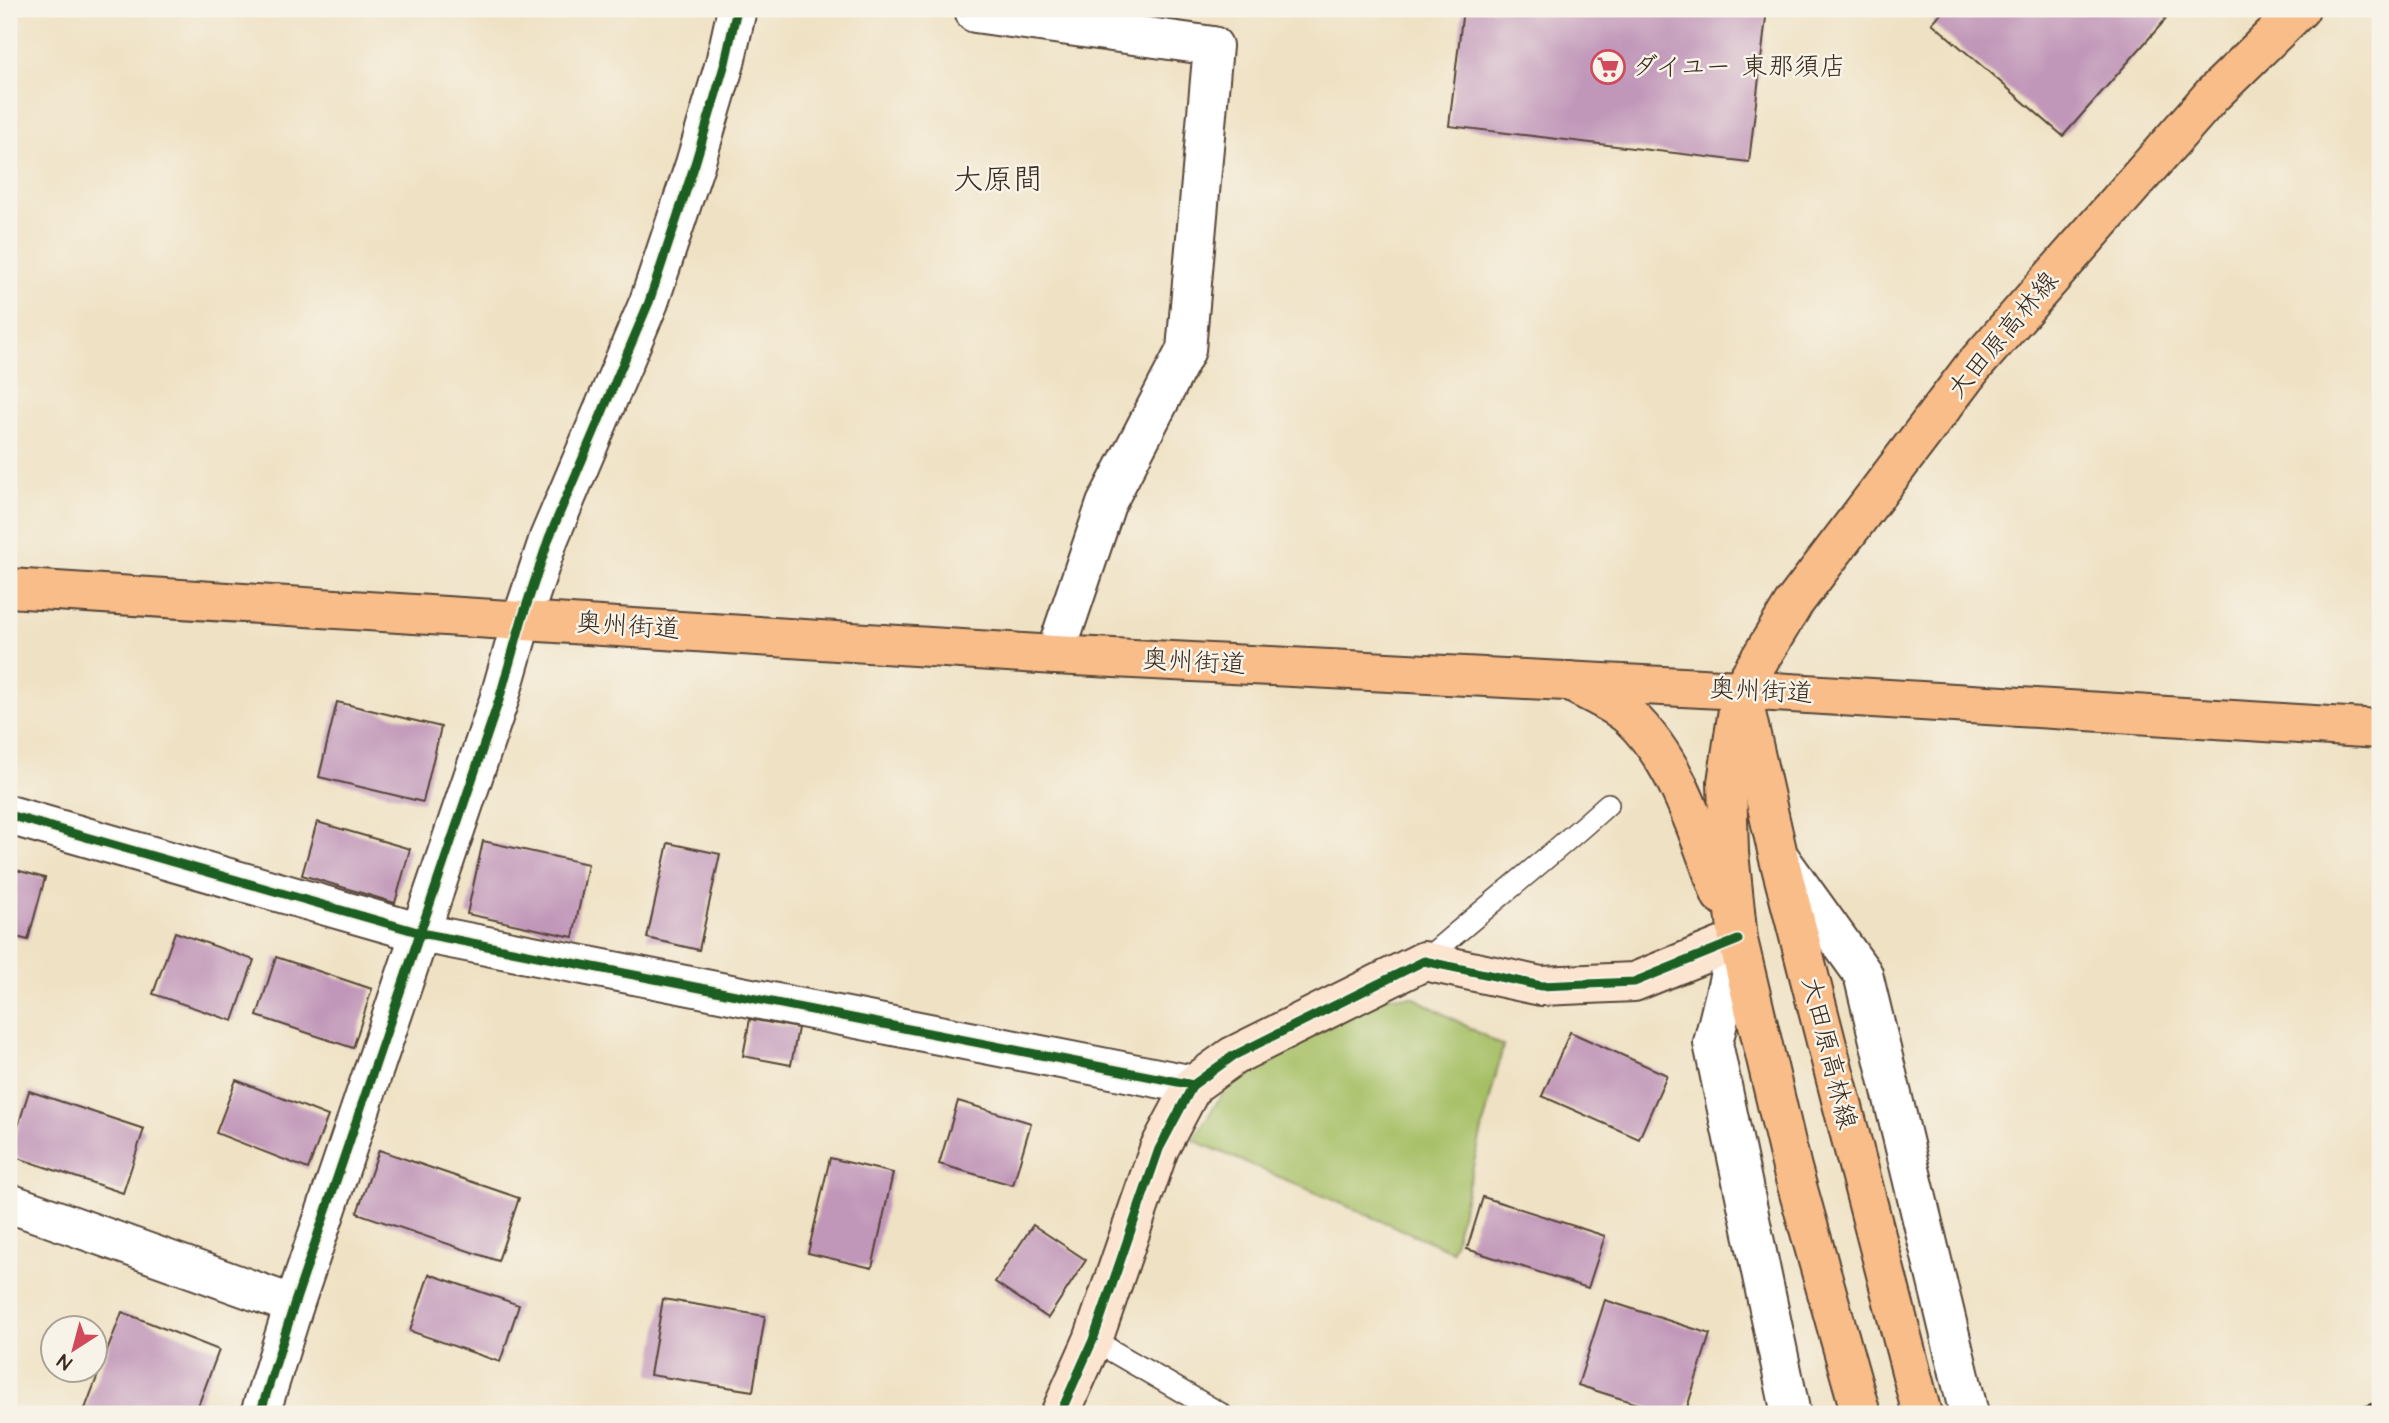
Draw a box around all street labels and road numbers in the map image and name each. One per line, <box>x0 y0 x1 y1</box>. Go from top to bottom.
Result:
street label: 大田原高林線 <box>1939 264 2067 406</box>
street label: 奥州街道 <box>575 604 681 648</box>
street label: 奥州街道 <box>1141 641 1247 683</box>
street label: 奥州街道 <box>1708 670 1814 712</box>
street label: 大田原高林線 <box>1793 973 1865 1133</box>

